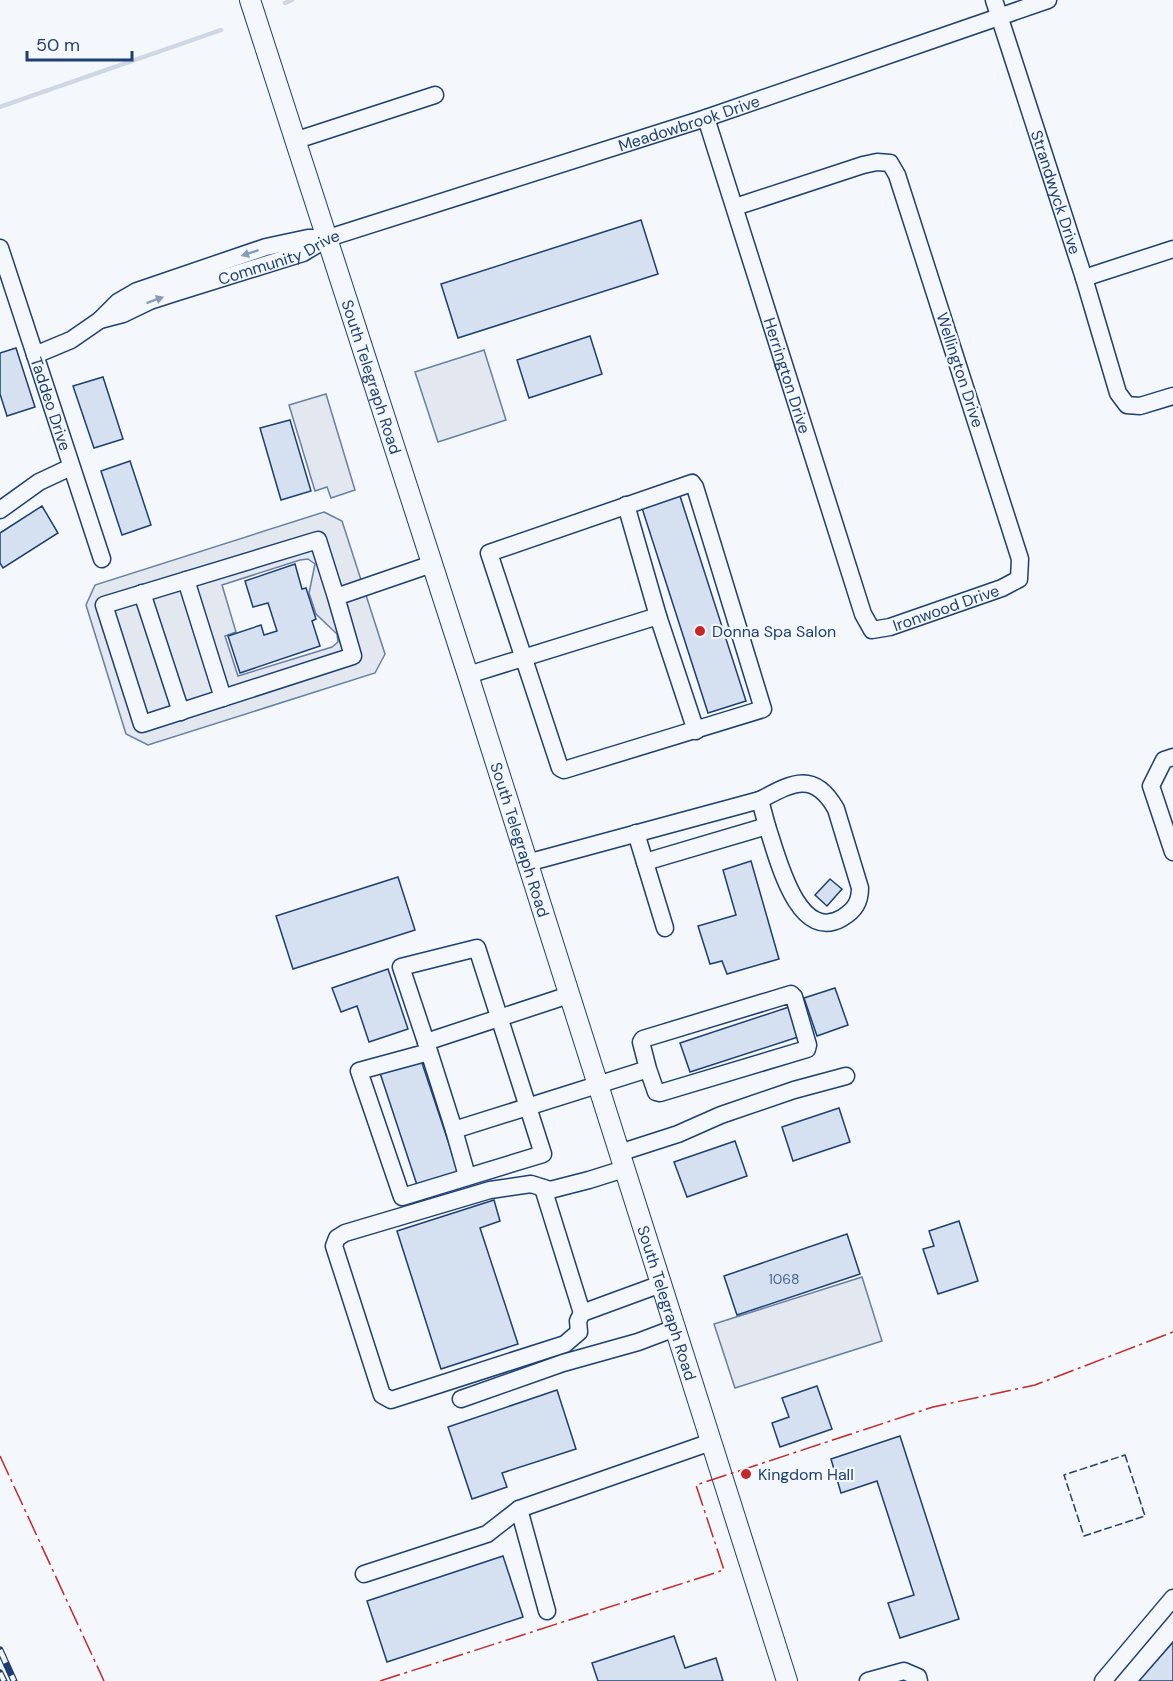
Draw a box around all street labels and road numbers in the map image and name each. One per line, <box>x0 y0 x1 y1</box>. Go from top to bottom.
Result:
street label: Meadowbrook Drive <box>615 90 762 156</box>
street label: Strandwyck Drive <box>1026 127 1086 257</box>
street label: Community Drive <box>215 225 342 289</box>
street label: South Telegraph Road <box>337 297 406 457</box>
street label: Wellington Drive <box>932 310 988 430</box>
street label: Herrington Drive <box>759 315 816 436</box>
street label: Taddeo Drive <box>26 354 76 453</box>
street label: Ironwood Drive <box>890 579 1002 636</box>
street label: South Telegraph Road <box>486 760 555 920</box>
street label: South Telegraph Road <box>633 1223 701 1383</box>

